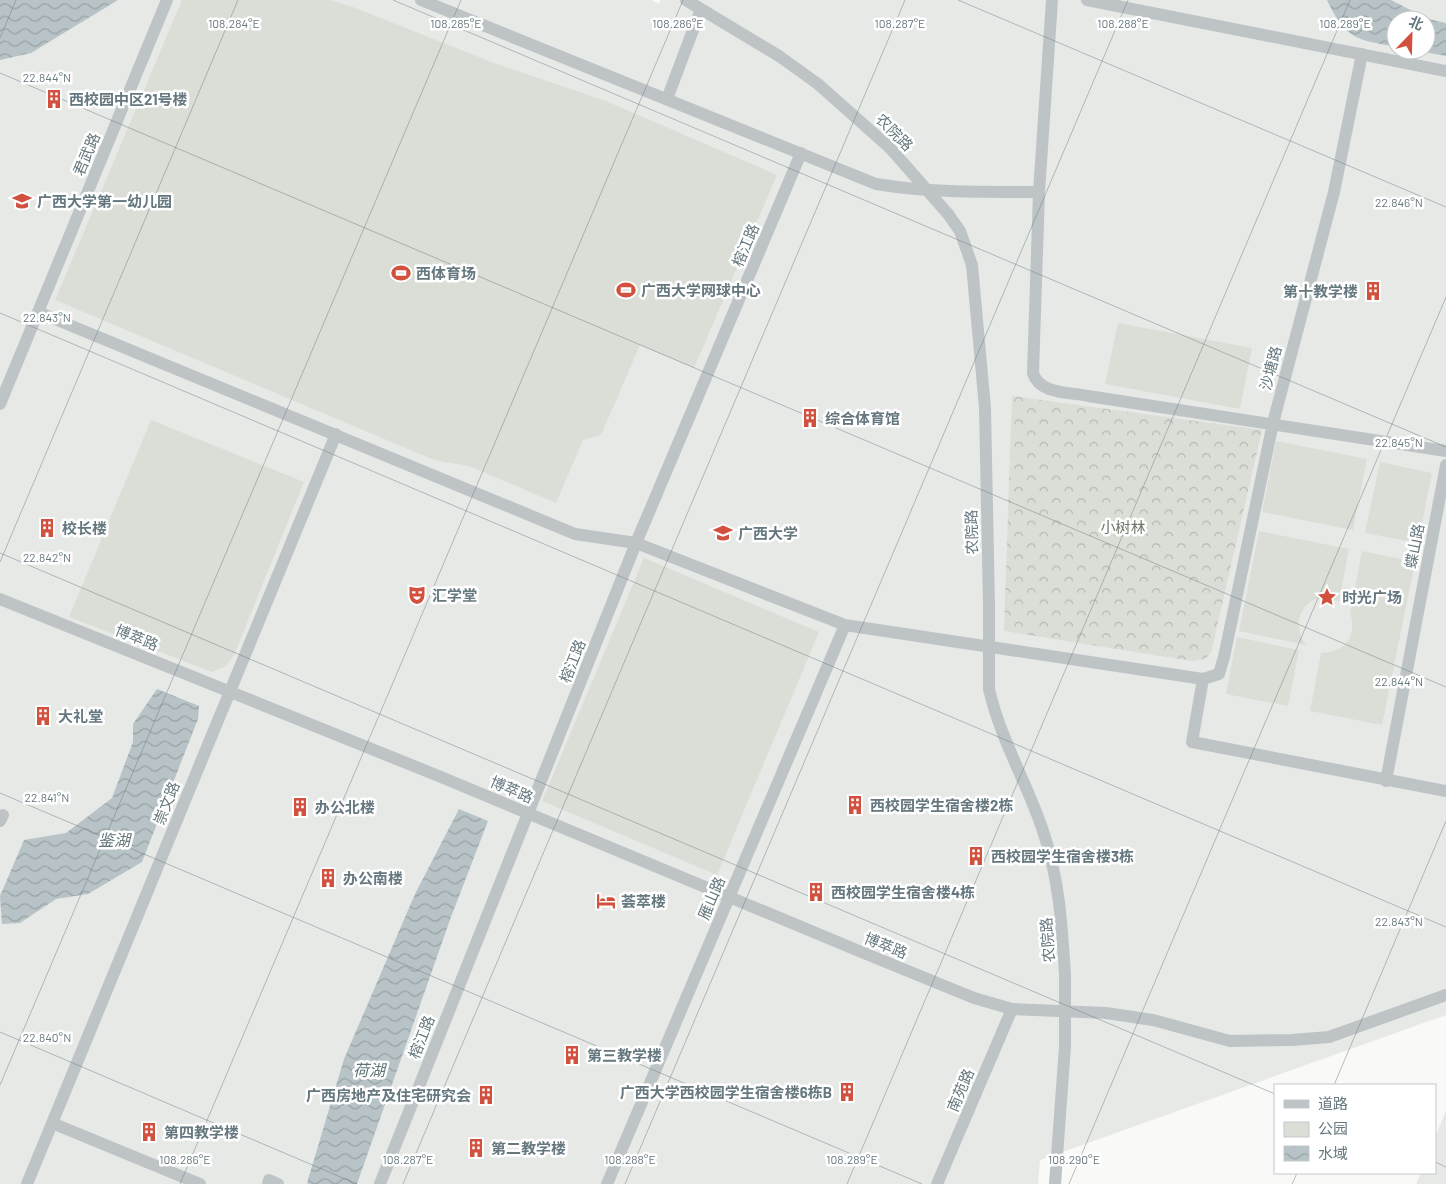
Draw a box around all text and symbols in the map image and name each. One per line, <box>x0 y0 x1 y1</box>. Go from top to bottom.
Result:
north arrow <box>1386 10 1436 60</box>
text: 北 <box>1407 12 1426 33</box>
text: 108.284°E <box>208 16 260 30</box>
text: 108.285°E <box>430 16 482 30</box>
text: 108.286°E <box>652 16 704 30</box>
text: 108.287°E <box>875 16 925 30</box>
text: 108.288°E <box>1097 16 1149 30</box>
text: 108.289°E <box>1319 16 1371 30</box>
text: 22.844°N <box>23 70 71 84</box>
building icon: 西校园中区21号楼 <box>43 88 65 110</box>
place label: 西校园中区21号楼 <box>69 90 188 108</box>
street label: 农院路 <box>873 110 917 154</box>
street label: 君武路 <box>69 130 103 178</box>
school or university icon: 广西大学第一幼儿园 <box>11 190 33 212</box>
place label: 广西大学第一幼儿园 <box>37 192 172 210</box>
text: 22.846°N <box>1375 195 1423 209</box>
street label: 榕江路 <box>728 221 762 269</box>
sports icon: 西体育场 <box>390 262 412 284</box>
place label: 西体育场 <box>416 264 476 282</box>
sports icon: 广西大学网球中心 <box>615 279 637 301</box>
building icon: 第十教学楼 <box>1362 280 1384 302</box>
place label: 广西大学网球中心 <box>641 281 761 299</box>
place label: 第十教学楼 <box>1283 282 1358 300</box>
text: 22.843°N <box>23 310 71 324</box>
street label: 沙塘路 <box>1255 344 1285 392</box>
building icon: 综合体育馆 <box>799 407 821 429</box>
place label: 综合体育馆 <box>825 409 900 427</box>
text: 22.845°N <box>1375 435 1423 449</box>
street label: 农院路 <box>962 509 980 555</box>
building icon: 校长楼 <box>36 517 58 539</box>
park label: 小树林 <box>1100 518 1146 536</box>
place label: 校长楼 <box>62 519 107 537</box>
school or university icon: 广西大学 <box>712 522 734 544</box>
street label: 蝶山路 <box>1401 522 1427 570</box>
place label: 广西大学 <box>738 524 798 542</box>
text: 22.842°N <box>23 550 71 564</box>
theatre icon: 汇学堂 <box>406 584 428 606</box>
place label: 汇学堂 <box>432 586 477 604</box>
place icon: 时光广场 <box>1316 586 1338 608</box>
place label: 时光广场 <box>1342 588 1402 606</box>
street label: 博萃路 <box>113 620 161 654</box>
street label: 榕江路 <box>555 637 589 685</box>
text: 22.844°N <box>1375 674 1423 688</box>
building icon: 大礼堂 <box>32 705 54 727</box>
place label: 大礼堂 <box>58 707 103 725</box>
street label: 博萃路 <box>488 772 536 806</box>
street label: 崇文路 <box>149 779 183 827</box>
text: 22.841°N <box>25 790 69 804</box>
building icon: 西校园学生宿舍楼2栋 <box>844 794 866 816</box>
building icon: 办公北楼 <box>289 796 311 818</box>
place label: 西校园学生宿舍楼2栋 <box>870 796 1013 814</box>
place label: 办公北楼 <box>315 798 375 816</box>
water label: 鉴湖 <box>98 830 133 849</box>
building icon: 西校园学生宿舍楼3栋 <box>965 845 987 867</box>
place label: 西校园学生宿舍楼3栋 <box>991 847 1134 865</box>
building icon: 办公南楼 <box>317 867 339 889</box>
place label: 办公南楼 <box>343 869 403 887</box>
street label: 雁山路 <box>694 874 728 922</box>
building icon: 西校园学生宿舍楼4栋 <box>805 881 827 903</box>
place label: 西校园学生宿舍楼4栋 <box>831 883 975 901</box>
hotel icon: 荟萃楼 <box>595 890 617 912</box>
place label: 荟萃楼 <box>621 892 666 910</box>
text: 22.843°N <box>1375 914 1423 928</box>
street label: 农院路 <box>1036 917 1058 963</box>
street label: 博萃路 <box>862 928 910 962</box>
street label: 榕江路 <box>404 1013 438 1061</box>
text: 22.840°N <box>23 1030 71 1044</box>
building icon: 第三教学楼 <box>561 1044 583 1066</box>
place label: 第三教学楼 <box>587 1046 662 1064</box>
water label: 荷湖 <box>353 1060 388 1079</box>
street label: 南苑路 <box>943 1066 977 1114</box>
building icon: 广西大学西校园学生宿舍楼6栋B <box>836 1081 858 1103</box>
place label: 广西大学西校园学生宿舍楼6栋B <box>620 1083 832 1101</box>
building icon: 广西房地产及住宅研究会 <box>475 1084 497 1106</box>
legend <box>1274 1084 1436 1174</box>
place label: 广西房地产及住宅研究会 <box>306 1086 471 1104</box>
text: 道路 <box>1318 1094 1348 1112</box>
text: 公园 <box>1318 1119 1348 1137</box>
building icon: 第四教学楼 <box>138 1121 160 1143</box>
place label: 第四教学楼 <box>164 1123 239 1141</box>
building icon: 第二教学楼 <box>465 1137 487 1159</box>
place label: 第二教学楼 <box>491 1139 566 1157</box>
text: 水域 <box>1318 1144 1348 1162</box>
text: 108.286°E <box>159 1152 211 1166</box>
text: 108.287°E <box>383 1152 433 1166</box>
text: 108.288°E <box>604 1152 656 1166</box>
text: 108.289°E <box>826 1152 878 1166</box>
text: 108.290°E <box>1048 1152 1100 1166</box>

